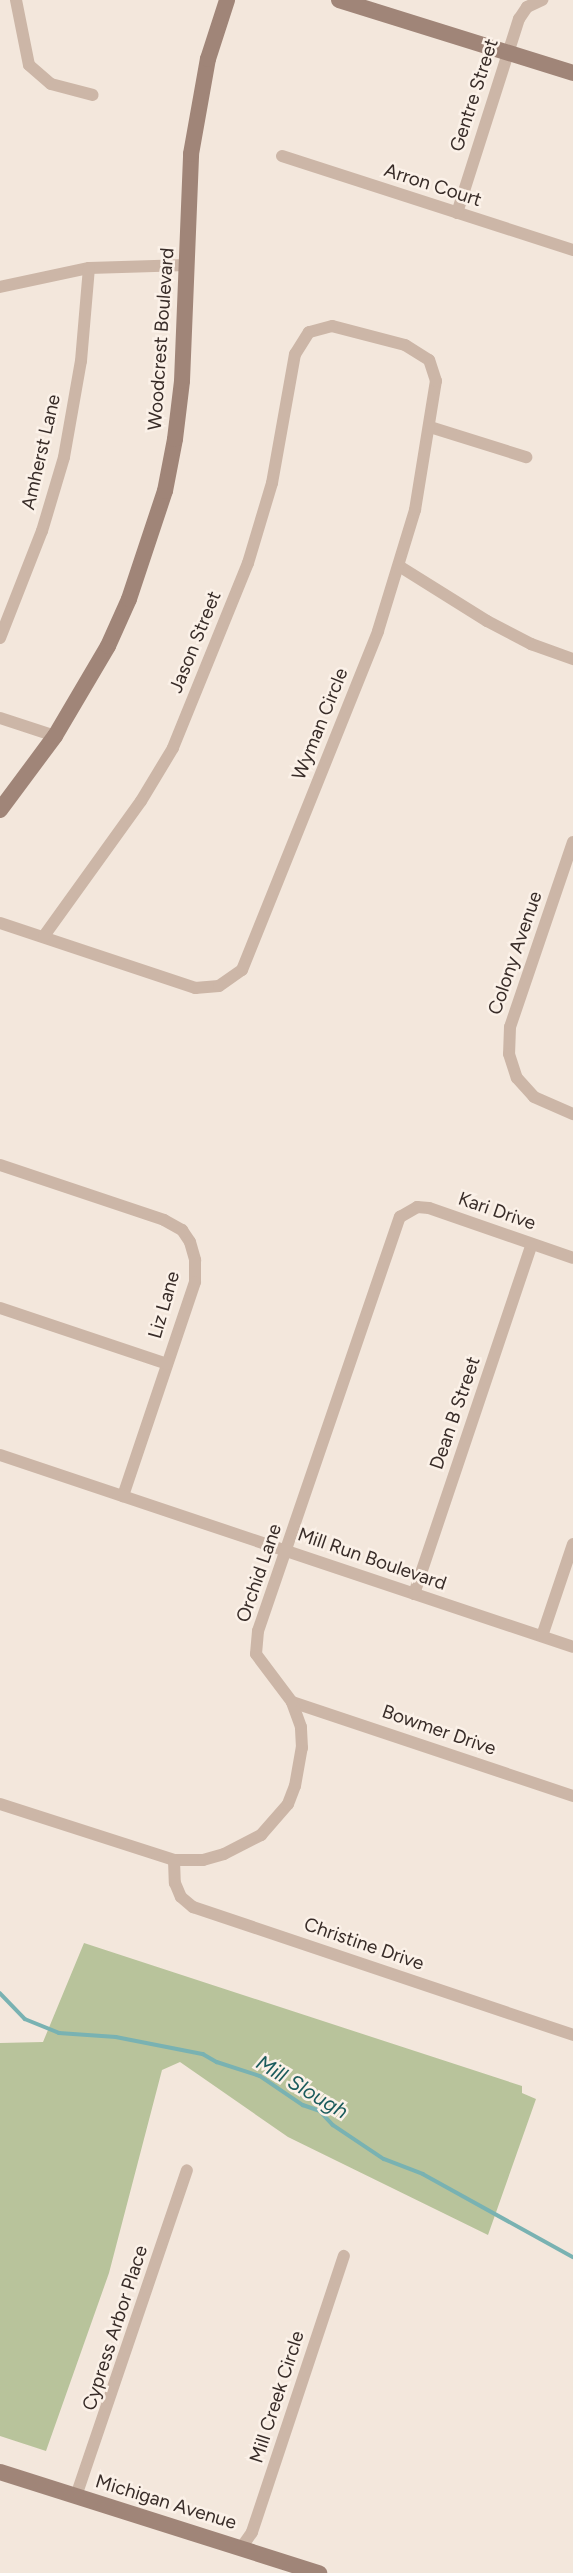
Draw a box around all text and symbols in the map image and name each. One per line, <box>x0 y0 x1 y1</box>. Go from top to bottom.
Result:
street label: Gentre Street <box>445 36 503 154</box>
street label: Arron Court <box>381 159 485 211</box>
street label: Woodcrest Boulevard <box>143 247 179 431</box>
street label: Amherst Lane <box>17 392 65 512</box>
street label: Jason Street <box>164 588 226 696</box>
street label: Wyman Circle <box>287 665 353 783</box>
street label: Colony Avenue <box>483 888 547 1018</box>
street label: Kari Drive <box>455 1187 539 1235</box>
street label: Liz Lane <box>144 1269 184 1341</box>
street label: Dean B Street <box>425 1354 485 1472</box>
street label: Orchid Lane <box>231 1521 287 1625</box>
street label: Mill Run Boulevard <box>295 1523 449 1595</box>
street label: Bowmer Drive <box>379 1700 499 1760</box>
street label: Christine Drive <box>301 1913 427 1975</box>
water label: Mill Slough <box>252 2050 352 2124</box>
street label: Cypress Arbor Place <box>78 2243 152 2413</box>
street label: Mill Creek Circle <box>245 2328 309 2466</box>
street label: Michigan Avenue <box>93 2470 239 2534</box>

